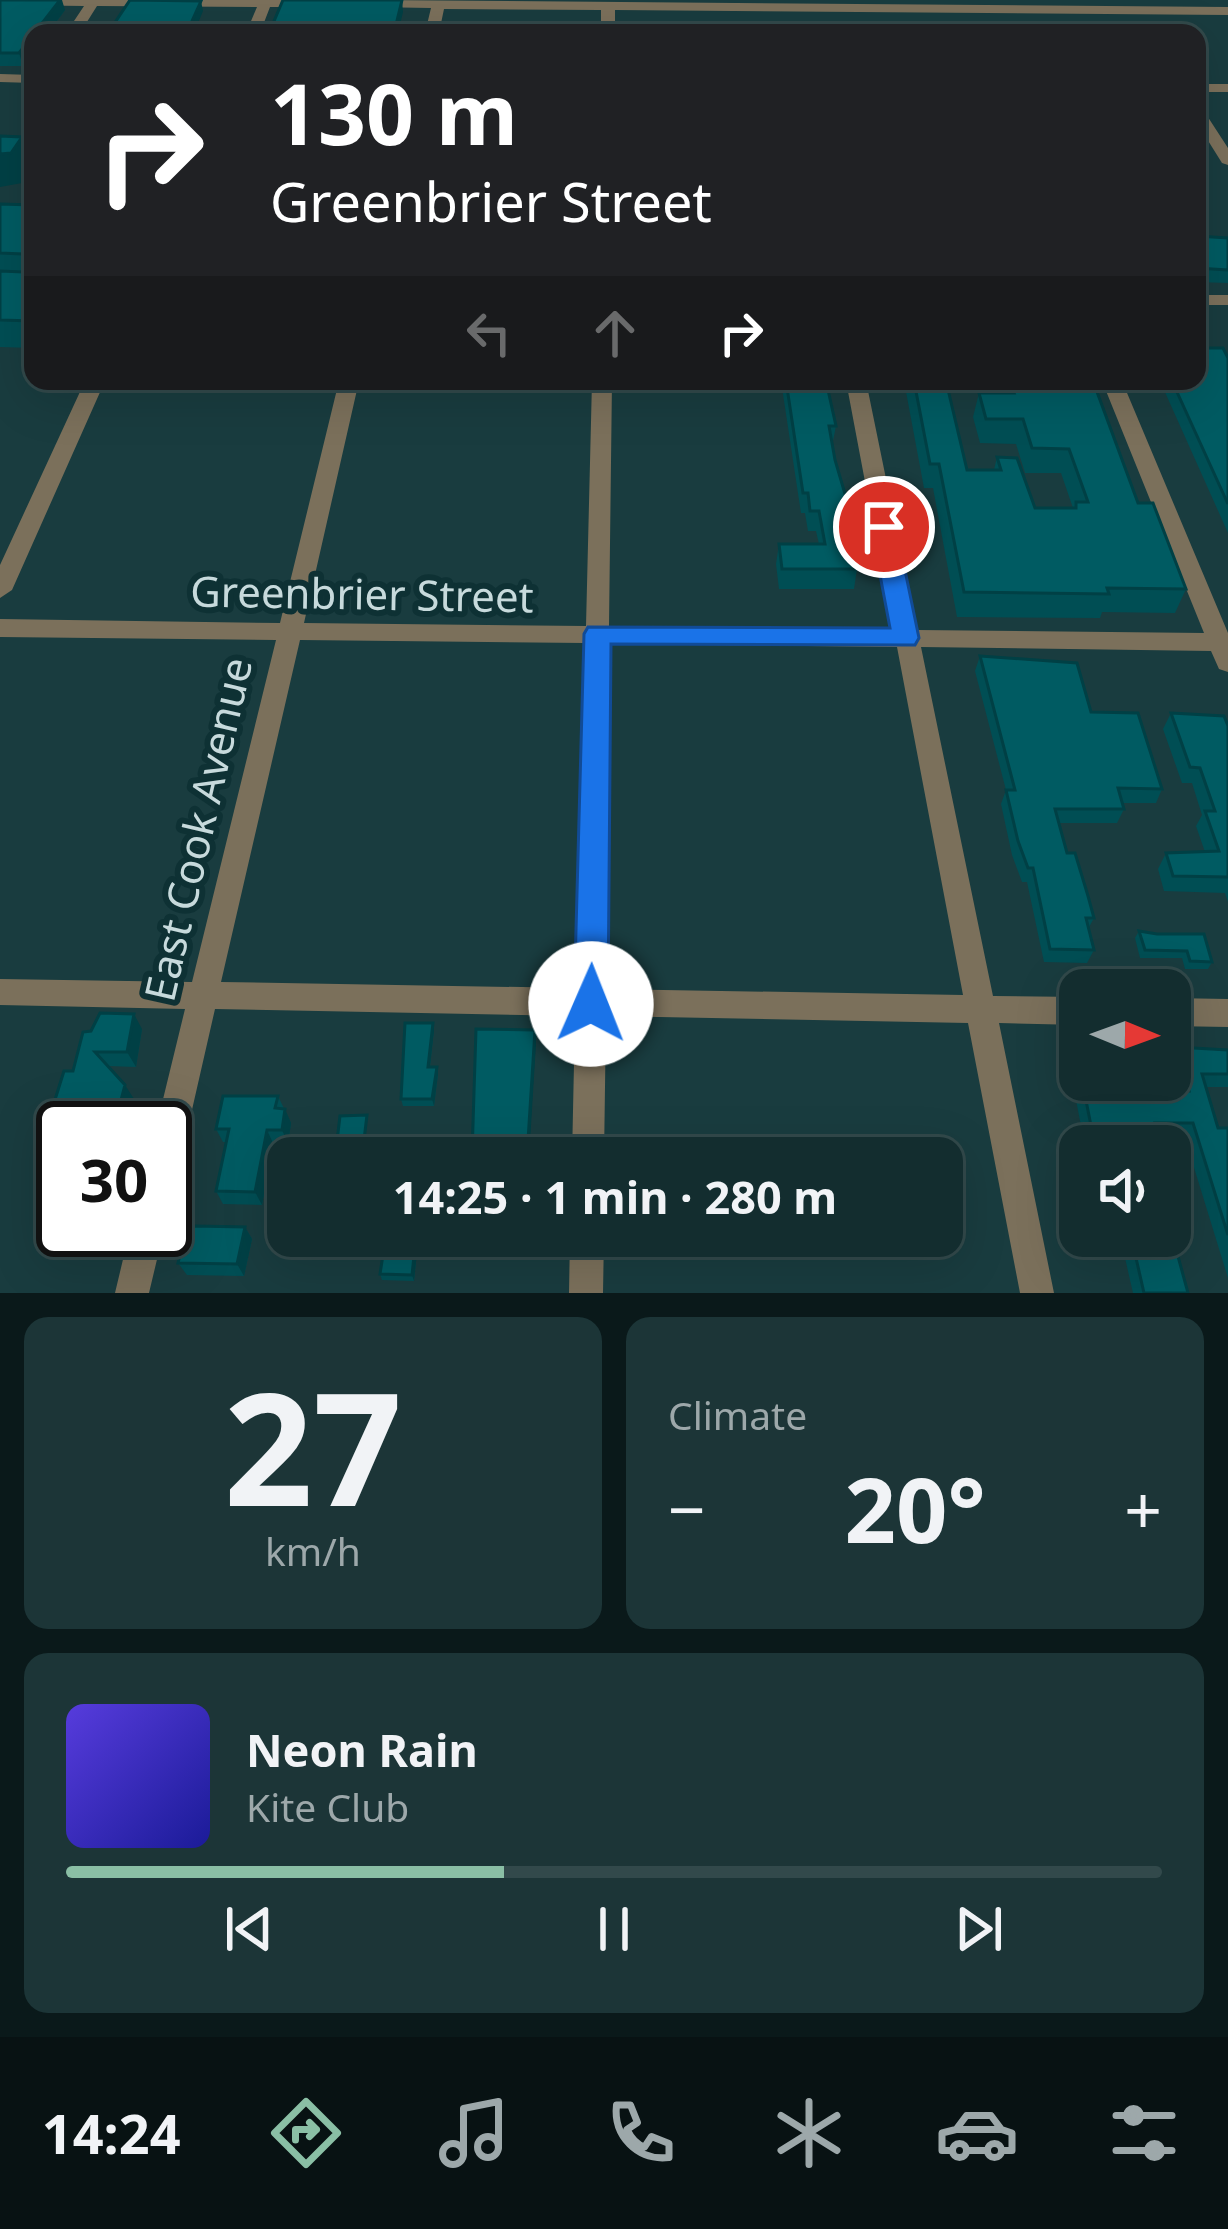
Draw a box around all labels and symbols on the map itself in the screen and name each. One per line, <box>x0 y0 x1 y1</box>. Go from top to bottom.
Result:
pin <box>833 476 935 578</box>
street label: Greenbrier Street <box>190 562 534 624</box>
street label: East Cook Avenue <box>130 651 264 1007</box>
position arrow <box>528 941 654 1067</box>
north arrow <box>1059 969 1191 1101</box>
speed limit sign: 30 <box>36 1101 192 1257</box>

